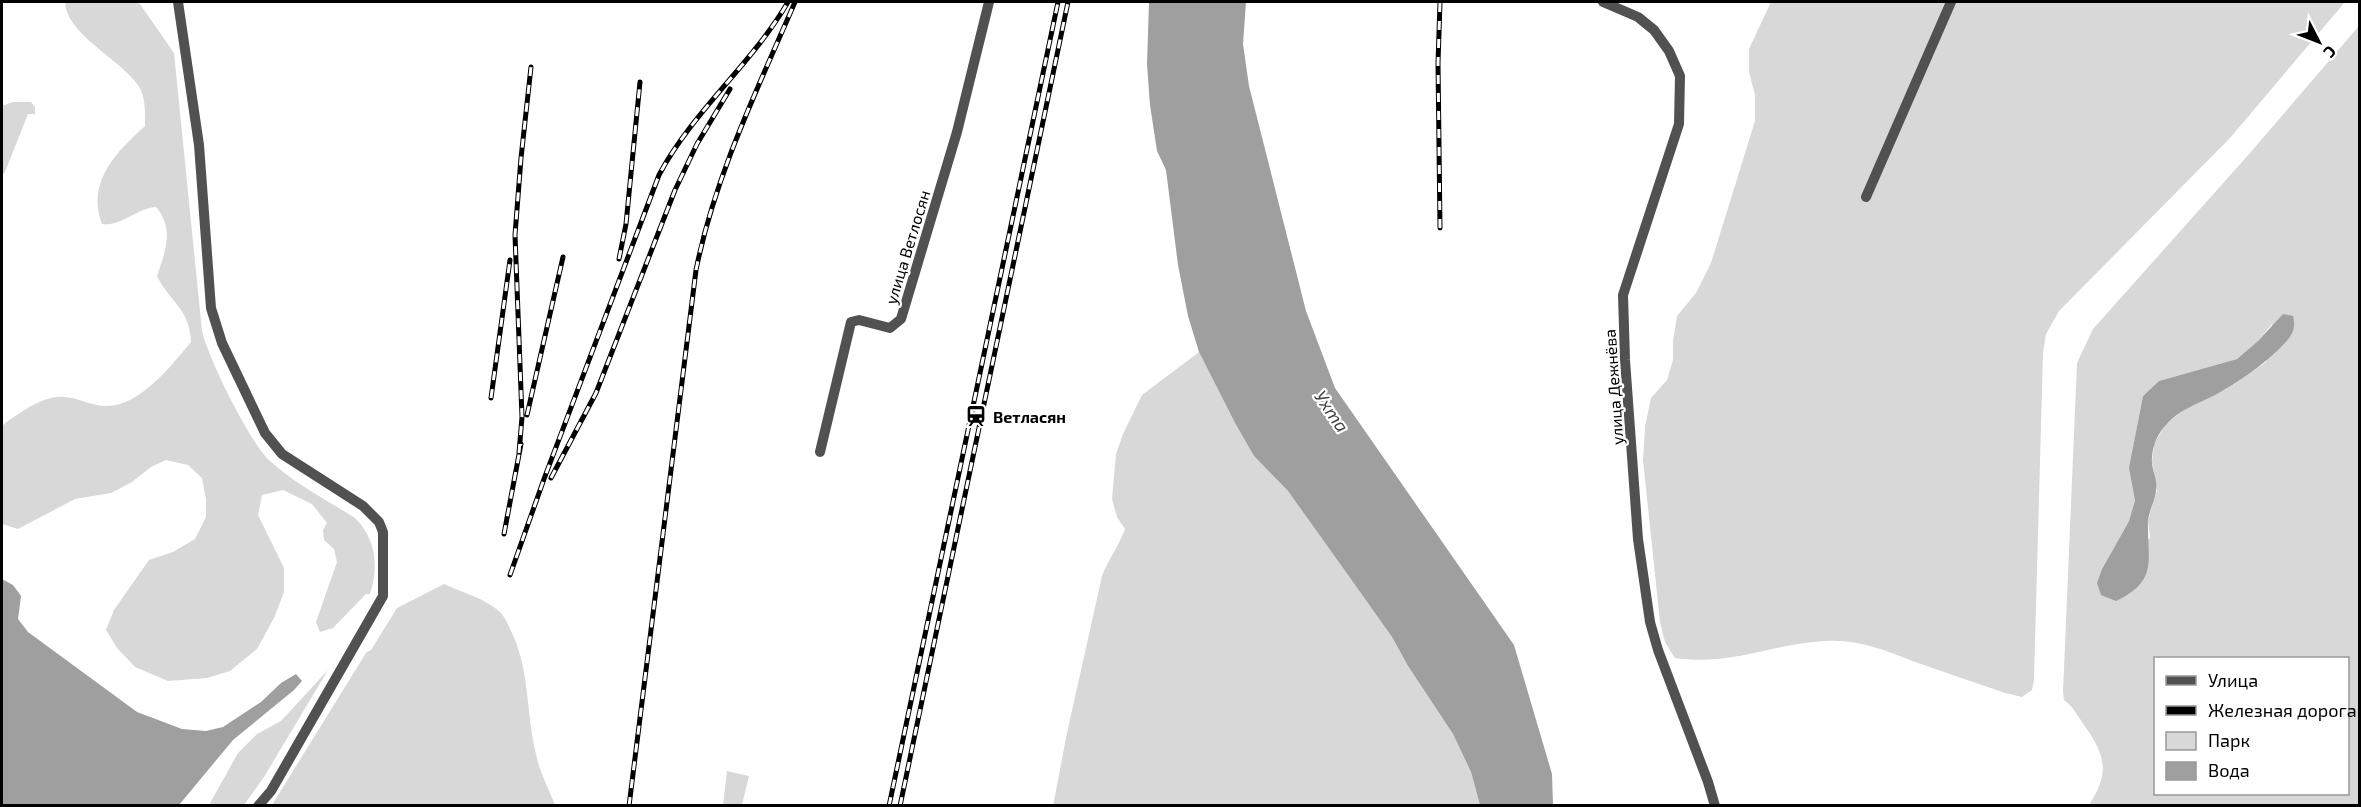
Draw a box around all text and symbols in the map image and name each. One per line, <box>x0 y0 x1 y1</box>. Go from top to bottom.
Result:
north arrow <box>2289 12 2349 72</box>
text: С <box>2320 43 2341 62</box>
street label: улица Ветлосян <box>881 188 934 307</box>
street label: улица Дежнёва <box>1599 328 1628 446</box>
water label: Ухта <box>1310 386 1354 436</box>
station icon: Ветласян <box>964 404 988 428</box>
place label: Ветласян <box>993 407 1066 426</box>
legend <box>2154 657 2349 795</box>
text: Улица <box>2208 669 2258 691</box>
text: Железная дорога <box>2208 699 2357 721</box>
text: Парк <box>2208 729 2250 751</box>
text: Вода <box>2208 759 2250 781</box>

